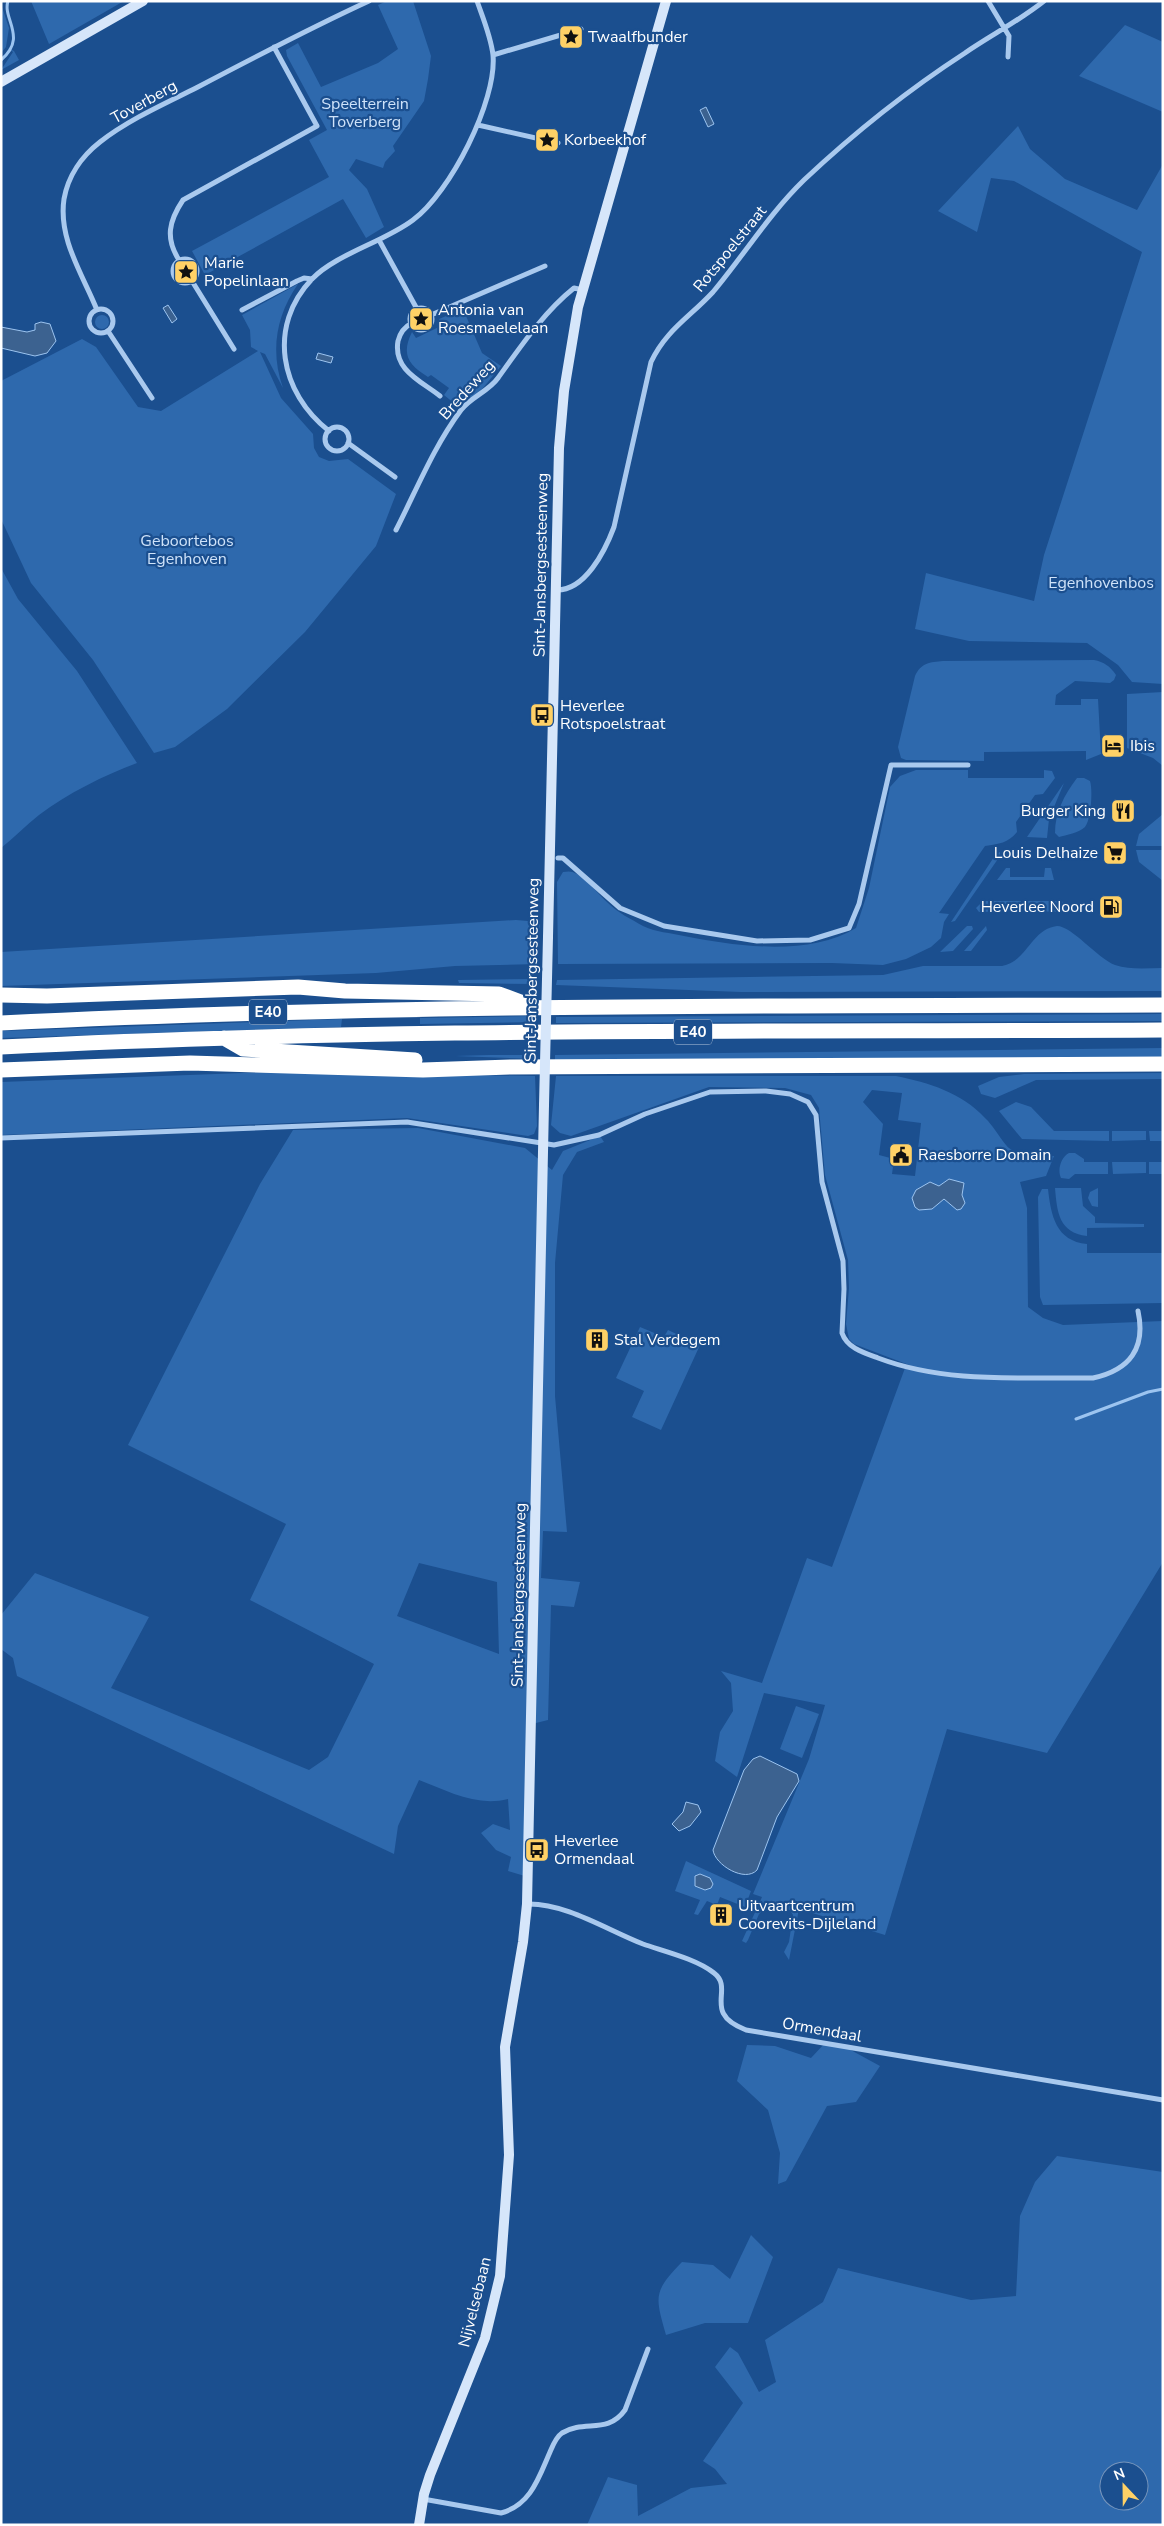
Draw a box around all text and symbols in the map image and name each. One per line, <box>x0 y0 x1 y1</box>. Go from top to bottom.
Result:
place icon: Twaalfbunder <box>558 24 584 50</box>
place label: Twaalfbunder <box>588 26 688 48</box>
street label: Toverberg <box>107 75 181 129</box>
park label: Speelterrein Toverberg <box>321 93 409 133</box>
place icon: Korbeekhof <box>534 127 560 153</box>
place label: Korbeekhof <box>564 129 647 151</box>
street label: Rotspoelstraat <box>688 201 772 297</box>
place label: Marie Popelinlaan <box>204 252 289 292</box>
place icon: Marie Popelinlaan <box>173 259 199 285</box>
place label: Antonia van Roesmaelelaan <box>438 299 548 339</box>
place icon: Antonia van Roesmaelelaan <box>408 306 434 332</box>
street label: Bredeweg <box>434 355 500 425</box>
street label: Sint-Jansbergsesteenweg <box>528 473 554 657</box>
park label: Geboortebos Egenhoven <box>140 530 234 570</box>
park label: Egenhovenbos <box>1048 572 1154 594</box>
place label: Heverlee Rotspoelstraat <box>560 695 666 735</box>
bus stop icon: Heverlee Rotspoelstraat <box>529 702 555 728</box>
hotel icon: Ibis <box>1100 733 1126 759</box>
place label: Ibis <box>1130 735 1155 757</box>
restaurant icon: Burger King <box>1110 798 1136 824</box>
place label: Burger King <box>1021 800 1106 822</box>
supermarket icon: Louis Delhaize <box>1102 840 1128 866</box>
place label: Louis Delhaize <box>994 842 1098 864</box>
street label: Sint-Jansbergsesteenweg <box>519 878 545 1062</box>
fuel station icon: Heverlee Noord <box>1098 894 1124 920</box>
place label: Heverlee Noord <box>981 896 1094 918</box>
road number: E40 <box>249 1000 287 1024</box>
road number: E40 <box>674 1020 712 1044</box>
public building icon: Raesborre Domain <box>888 1142 914 1168</box>
place label: Raesborre Domain <box>918 1144 1051 1166</box>
building icon: Stal Verdegem <box>584 1327 610 1353</box>
place label: Stal Verdegem <box>614 1329 720 1351</box>
street label: Sint-Jansbergsesteenweg <box>506 1503 532 1687</box>
place label: Heverlee Ormendaal <box>554 1830 635 1870</box>
bus stop icon: Heverlee Ormendaal <box>524 1837 550 1863</box>
place label: Uitvaartcentrum Coorevits-Dijleland <box>738 1895 876 1935</box>
building icon: Uitvaartcentrum Coorevits-Dijleland <box>708 1902 734 1928</box>
street label: Ormendaal <box>781 2012 864 2048</box>
street label: Nijvelsebaan <box>453 2255 497 2349</box>
north arrow <box>1099 2461 1149 2511</box>
text: N <box>1111 2464 1128 2485</box>

